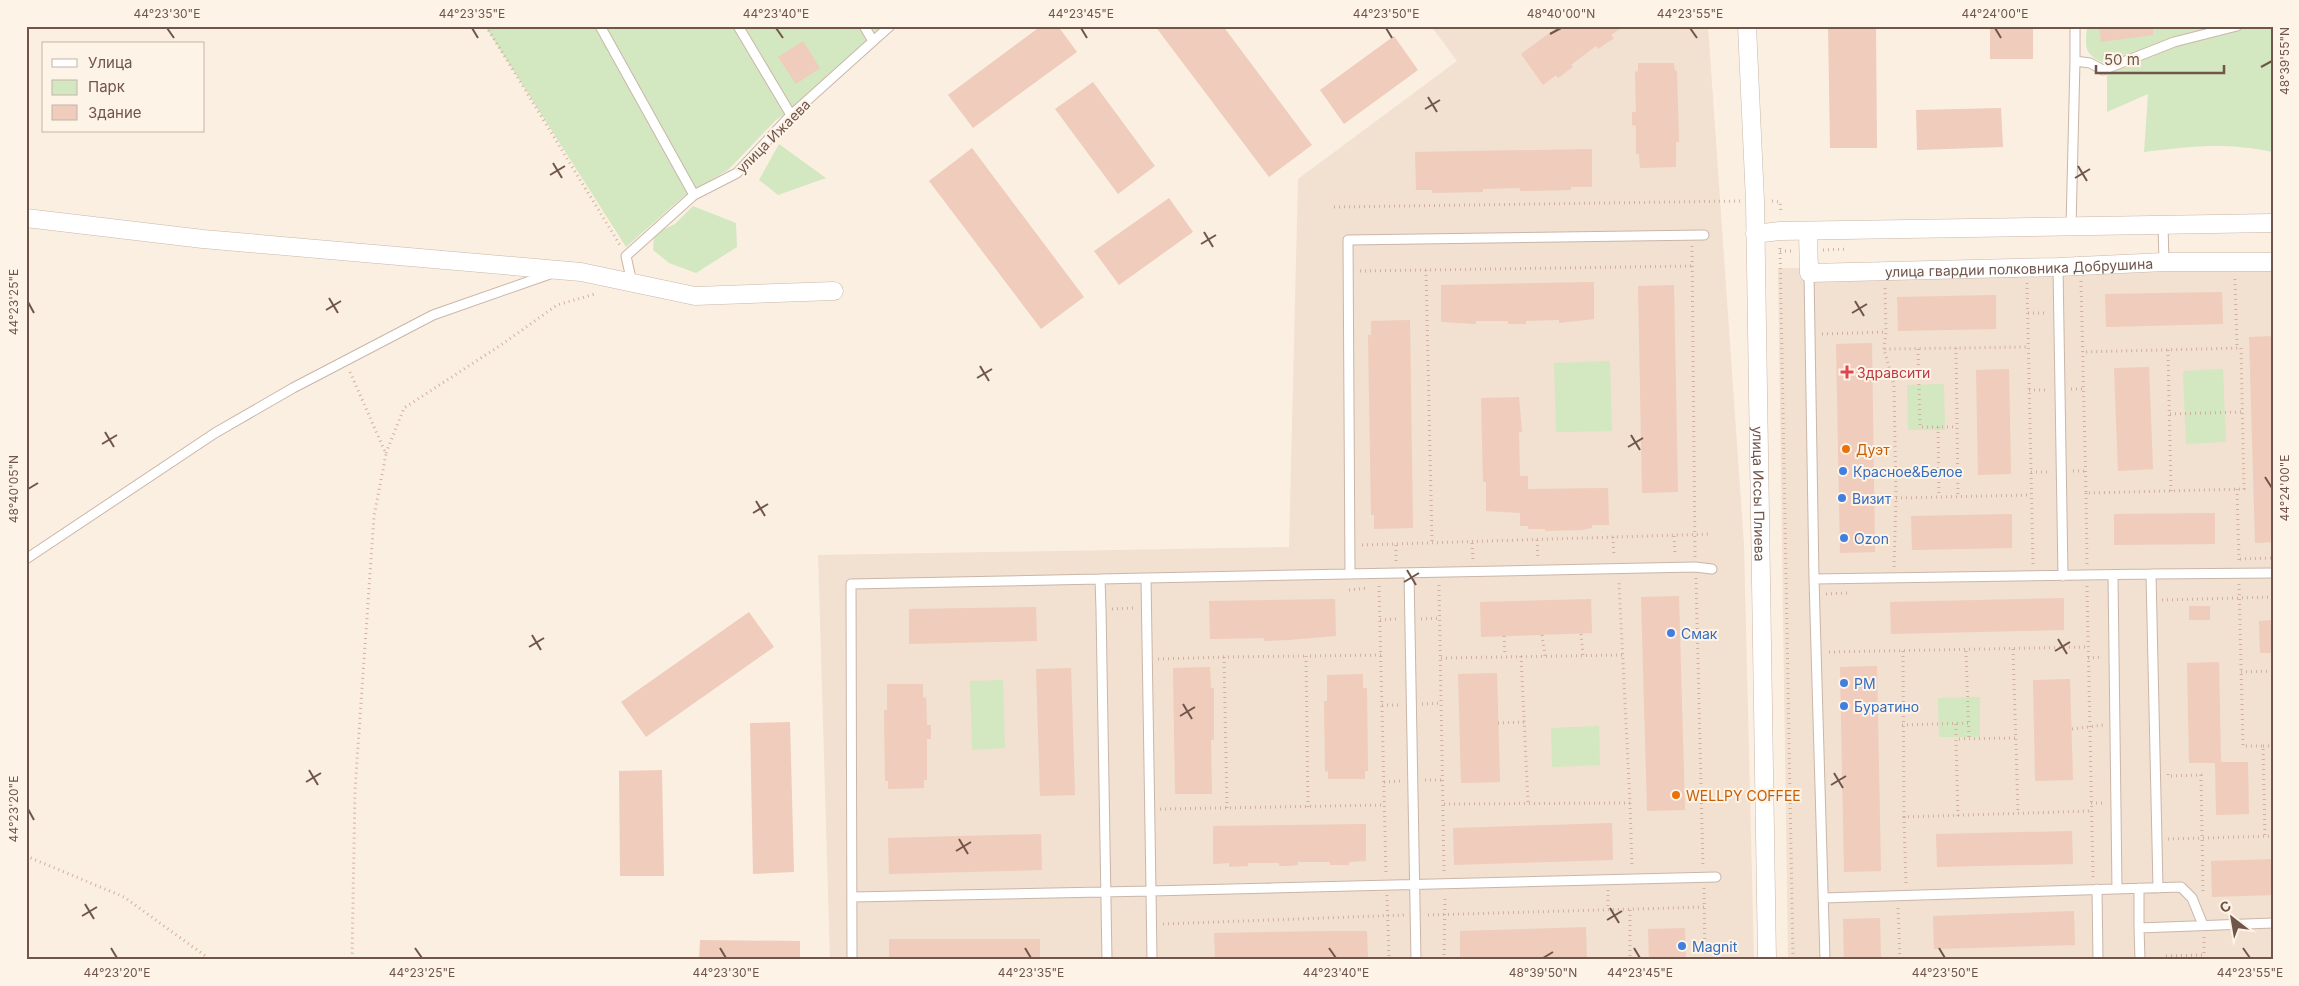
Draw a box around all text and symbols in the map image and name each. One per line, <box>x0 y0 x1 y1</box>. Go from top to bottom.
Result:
text: 44°23'30"E <box>134 6 200 21</box>
text: 44°23'35"E <box>439 6 505 21</box>
text: 44°23'40"E <box>743 6 809 21</box>
text: 44°23'45"E <box>1048 6 1114 21</box>
text: 44°23'50"E <box>1353 6 1419 21</box>
text: 48°40'00"N <box>1527 6 1595 21</box>
text: 44°23'55"E <box>1657 6 1723 21</box>
text: 44°24'00"E <box>1961 6 2029 21</box>
text: 48°39'55"N <box>2277 27 2292 95</box>
legend <box>42 42 205 132</box>
scale bar <box>2096 42 2224 74</box>
text: 50 m <box>2104 50 2140 69</box>
text: Улица <box>88 53 132 72</box>
text: Парк <box>88 77 125 96</box>
street label: улица Ижаева <box>733 96 813 176</box>
text: Здание <box>88 103 142 122</box>
street label: улица гвардии полковника Добрушина <box>1885 254 2153 280</box>
text: 44°23'25"E <box>6 269 21 335</box>
place label: Здравсити <box>1857 364 1930 381</box>
marker: Здравсити <box>1841 366 1853 378</box>
street label: улица Иссы Плиева <box>1750 426 1769 562</box>
place label: Дуэт <box>1856 441 1890 458</box>
marker: Дуэт <box>1840 443 1852 455</box>
text: 44°24'00"E <box>2277 454 2292 522</box>
text: 48°40'05"N <box>6 455 21 523</box>
place label: Красное&Белое <box>1853 463 1963 480</box>
marker: Красное&Белое <box>1837 465 1849 477</box>
place label: Визит <box>1852 490 1892 507</box>
marker: Визит <box>1836 492 1848 504</box>
place label: Ozon <box>1854 530 1889 547</box>
marker: Ozon <box>1838 532 1850 544</box>
place label: Смак <box>1681 625 1718 642</box>
marker: Смак <box>1665 627 1677 639</box>
place label: PM <box>1854 675 1876 692</box>
marker: PM <box>1838 677 1850 689</box>
place label: Буратино <box>1854 698 1919 715</box>
marker: Буратино <box>1838 700 1850 712</box>
text: 44°23'20"E <box>6 776 21 842</box>
place label: WELLPY COFFEE <box>1686 787 1801 804</box>
marker: WELLPY COFFEE <box>1670 789 1682 801</box>
north arrow <box>2206 894 2256 944</box>
text: С <box>2216 896 2234 916</box>
place label: Magnit <box>1692 938 1738 955</box>
marker: Magnit <box>1676 940 1688 952</box>
text: 44°23'20"E <box>84 965 150 980</box>
text: 44°23'25"E <box>389 965 455 980</box>
text: 44°23'30"E <box>693 965 759 980</box>
text: 44°23'35"E <box>998 965 1064 980</box>
text: 44°23'40"E <box>1303 965 1369 980</box>
text: 48°39'50"N <box>1509 965 1577 980</box>
text: 44°23'45"E <box>1607 965 1673 980</box>
text: 44°23'50"E <box>1912 965 1978 980</box>
text: 44°23'55"E <box>2217 965 2283 980</box>

